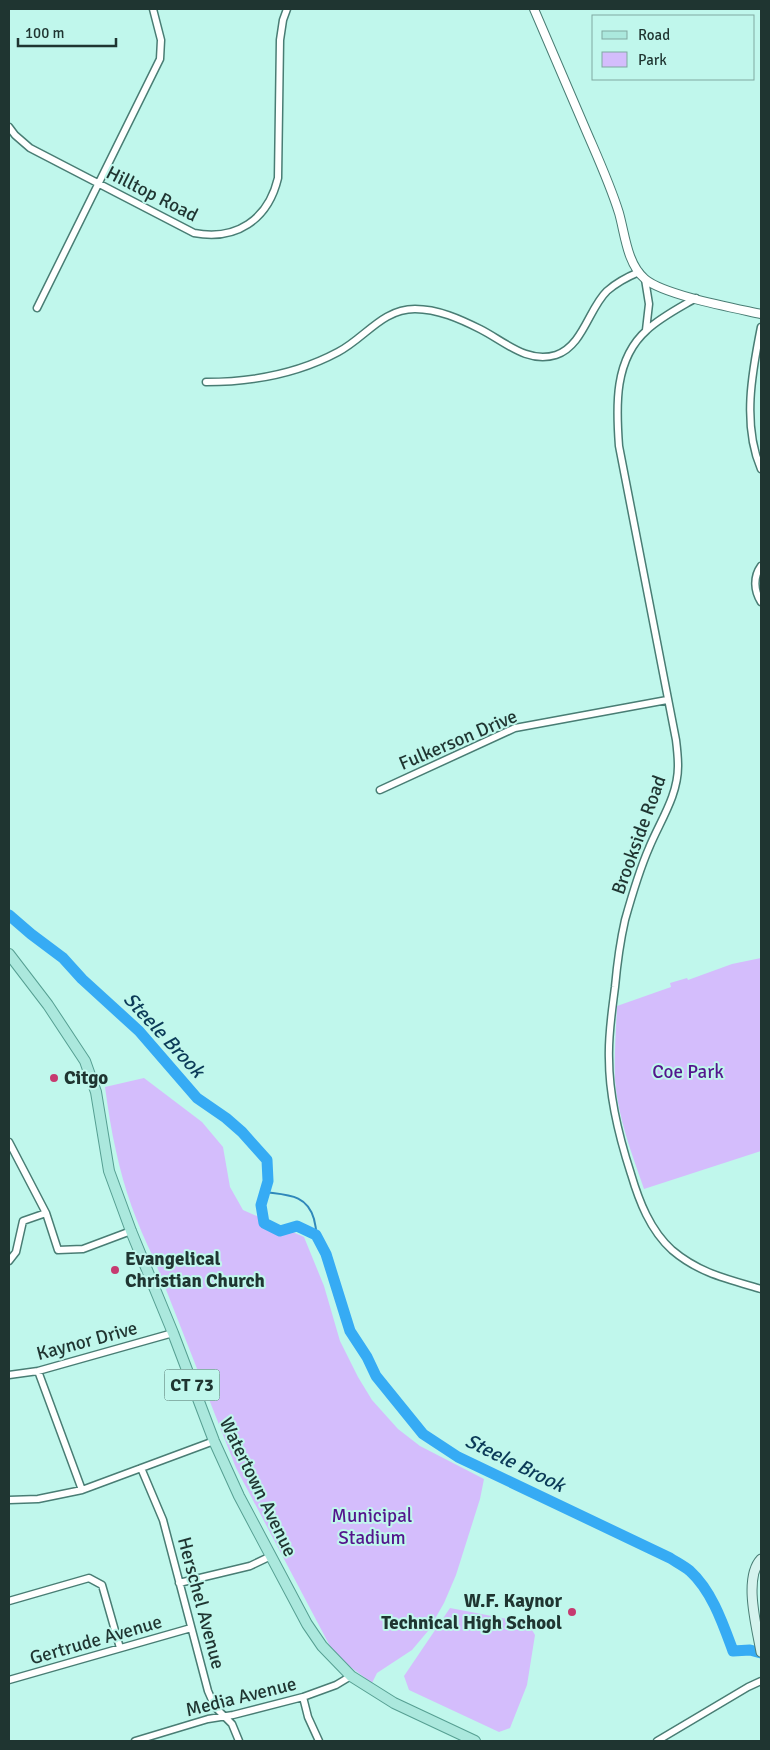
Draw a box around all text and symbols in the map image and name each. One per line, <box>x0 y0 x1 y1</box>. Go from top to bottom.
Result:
scale bar <box>18 15 115 47</box>
legend <box>592 15 755 80</box>
text: 100 m <box>25 24 65 42</box>
text: Road <box>638 26 670 44</box>
text: Park <box>638 51 667 69</box>
street label: Hilltop Road <box>102 161 202 227</box>
street label: Fulkerson Drive <box>395 704 521 776</box>
street label: Brookside Road <box>606 772 672 898</box>
water label: Steele Brook <box>118 987 211 1084</box>
park label: Coe Park <box>652 1060 724 1084</box>
place label: Citgo <box>64 1066 108 1090</box>
marker: Citgo <box>48 1072 60 1084</box>
place label: Evangelical Christian Church <box>125 1247 265 1293</box>
marker: Evangelical Christian Church <box>109 1264 121 1276</box>
street label: Kaynor Drive <box>34 1316 140 1366</box>
road number: CT 73 <box>164 1370 220 1400</box>
street label: Watertown Avenue <box>214 1413 302 1561</box>
water label: Steele Brook <box>461 1428 571 1499</box>
park label: Municipal Stadium <box>332 1504 412 1550</box>
street label: Herschel Avenue <box>172 1534 230 1672</box>
place label: W.F. Kaynor Technical High School <box>381 1589 562 1635</box>
marker: W.F. Kaynor Technical High School <box>566 1606 578 1618</box>
street label: Gertrude Avenue <box>27 1610 165 1670</box>
street label: Media Avenue <box>183 1672 299 1722</box>

